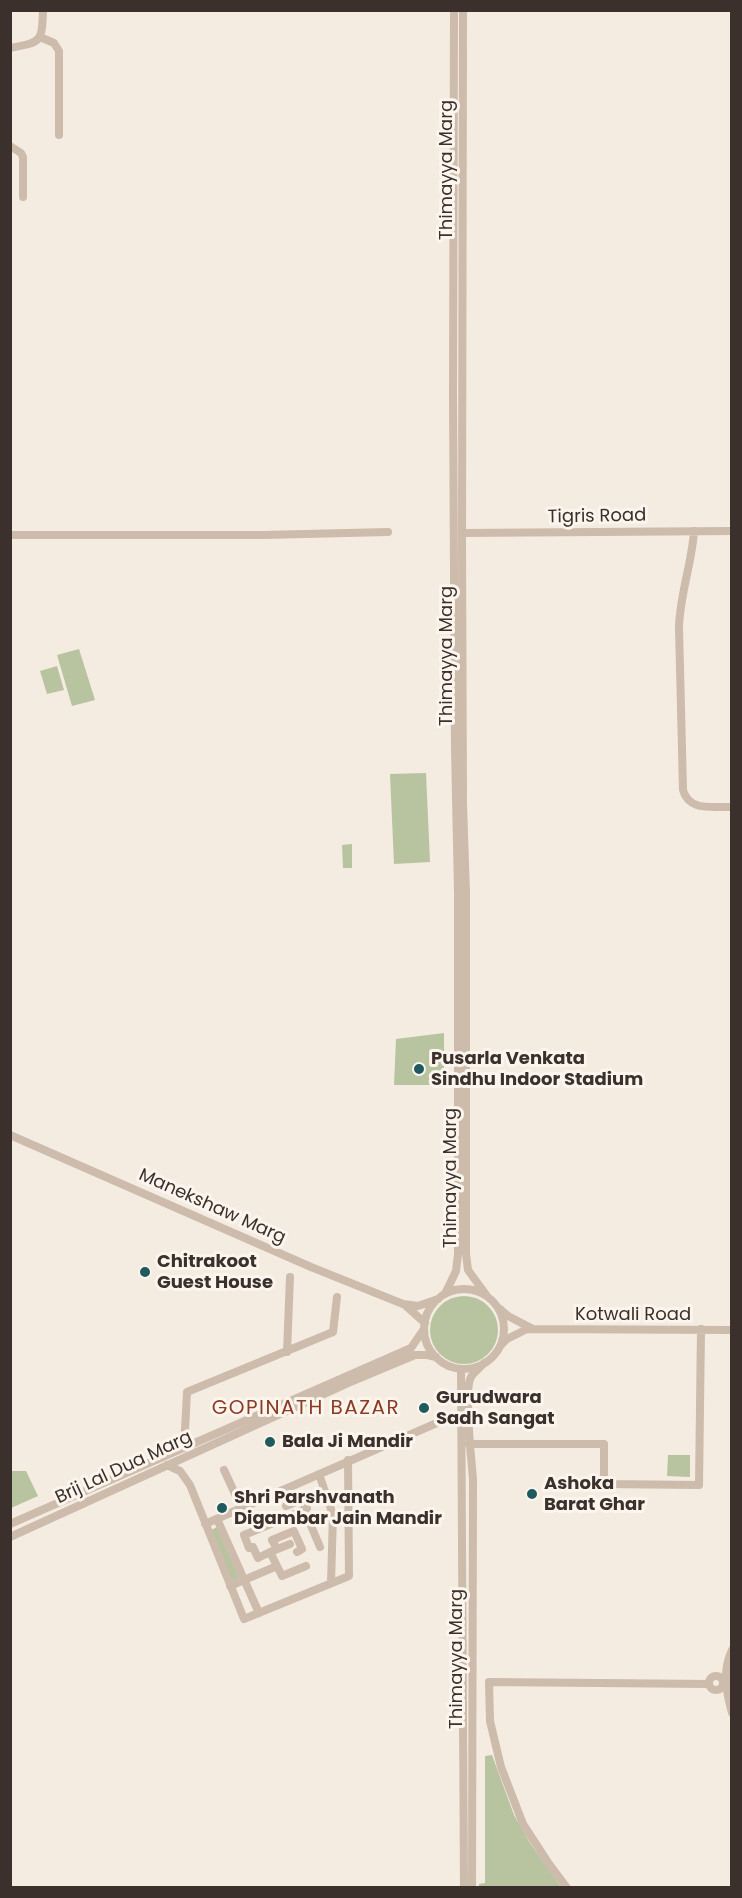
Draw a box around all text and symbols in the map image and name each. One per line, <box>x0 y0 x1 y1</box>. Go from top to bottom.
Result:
street label: Thimayya Marg <box>436 100 458 240</box>
street label: Tigris Road <box>548 505 646 529</box>
street label: Thimayya Marg <box>436 586 458 726</box>
place label: Pusarla Venkata Sindhu Indoor Stadium <box>431 1048 643 1090</box>
marker: Pusarla Venkata Sindhu Indoor Stadium <box>412 1062 426 1076</box>
street label: Thimayya Marg <box>440 1108 462 1248</box>
street label: Manekshaw Marg <box>135 1165 289 1249</box>
place label: Chitrakoot Guest House <box>157 1251 273 1294</box>
marker: Chitrakoot Guest House <box>138 1265 152 1279</box>
street label: Kotwali Road <box>575 1304 691 1326</box>
place label: Gurudwara Sadh Sangat <box>436 1387 555 1430</box>
district label: GOPINATH BAZAR <box>212 1397 400 1421</box>
marker: Gurudwara Sadh Sangat <box>417 1401 431 1415</box>
street label: Brij Lal Dua Marg <box>52 1427 196 1509</box>
place label: Bala Ji Mandir <box>282 1431 413 1453</box>
marker: Bala Ji Mandir <box>263 1435 277 1449</box>
place label: Ashoka Barat Ghar <box>544 1473 645 1516</box>
place label: Shri Parshvanath Digambar Jain Mandir <box>234 1487 442 1530</box>
marker: Ashoka Barat Ghar <box>525 1487 539 1501</box>
marker: Shri Parshvanath Digambar Jain Mandir <box>215 1501 229 1515</box>
street label: Thimayya Marg <box>446 1589 468 1729</box>

